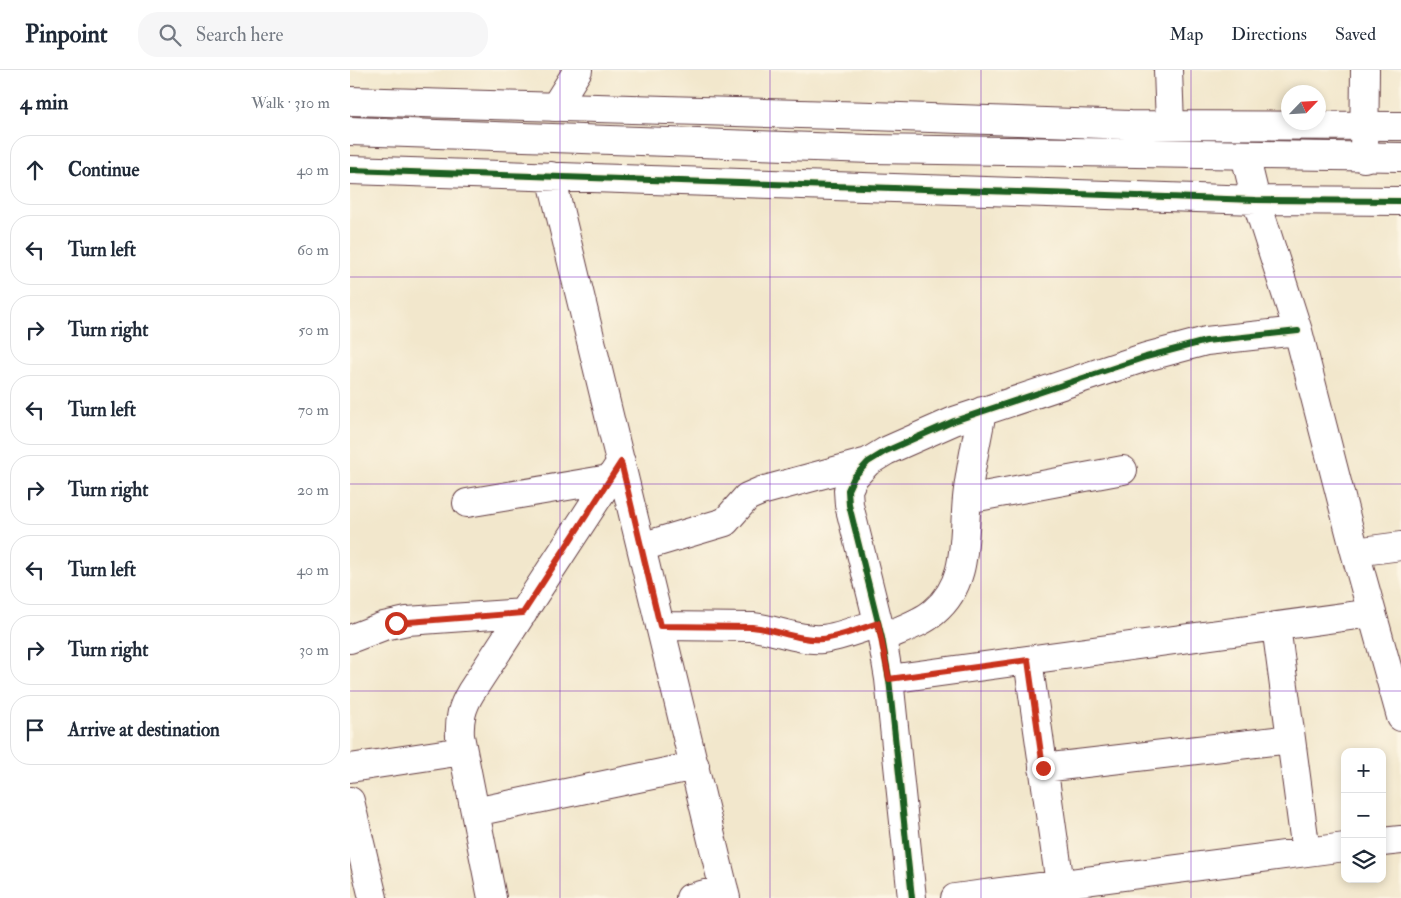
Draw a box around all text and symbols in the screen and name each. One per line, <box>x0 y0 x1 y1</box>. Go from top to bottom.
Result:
search box <box>138 12 488 57</box>
text: Pinpoint <box>25 19 108 50</box>
icon: search <box>156 21 184 49</box>
text: Search here <box>196 23 283 47</box>
text: Map <box>1170 23 1203 46</box>
text: Directions <box>1231 23 1307 46</box>
text: Saved <box>1335 23 1376 46</box>
north arrow <box>1281 85 1326 130</box>
text: 4 min <box>20 89 68 116</box>
text: Walk · 310 m <box>251 93 330 113</box>
icon: ahead <box>21 156 49 184</box>
text: Continue <box>68 158 139 182</box>
text: 40 m <box>296 160 329 180</box>
icon: left <box>21 236 49 264</box>
text: Turn left <box>68 238 136 262</box>
text: 60 m <box>297 240 329 260</box>
icon: right <box>21 316 49 344</box>
text: Turn right <box>68 318 148 342</box>
text: 50 m <box>298 320 329 340</box>
icon: left <box>21 396 49 424</box>
text: Turn left <box>68 398 136 422</box>
text: 70 m <box>298 400 329 420</box>
icon: right <box>21 476 49 504</box>
text: Turn right <box>68 478 148 502</box>
text: 20 m <box>297 480 329 500</box>
icon: left <box>21 556 49 584</box>
text: Turn left <box>68 558 136 582</box>
text: 40 m <box>296 560 329 580</box>
route start <box>385 612 408 635</box>
icon: right <box>21 636 49 664</box>
text: Turn right <box>68 638 148 662</box>
text: 30 m <box>299 640 329 660</box>
icon: arrive <box>21 716 49 744</box>
text: Arrive at destination <box>68 718 220 742</box>
map controls <box>1341 748 1386 883</box>
button: + <box>1341 748 1386 793</box>
route end <box>1032 757 1055 780</box>
button: − <box>1341 793 1386 838</box>
button: layers <box>1341 838 1386 883</box>

